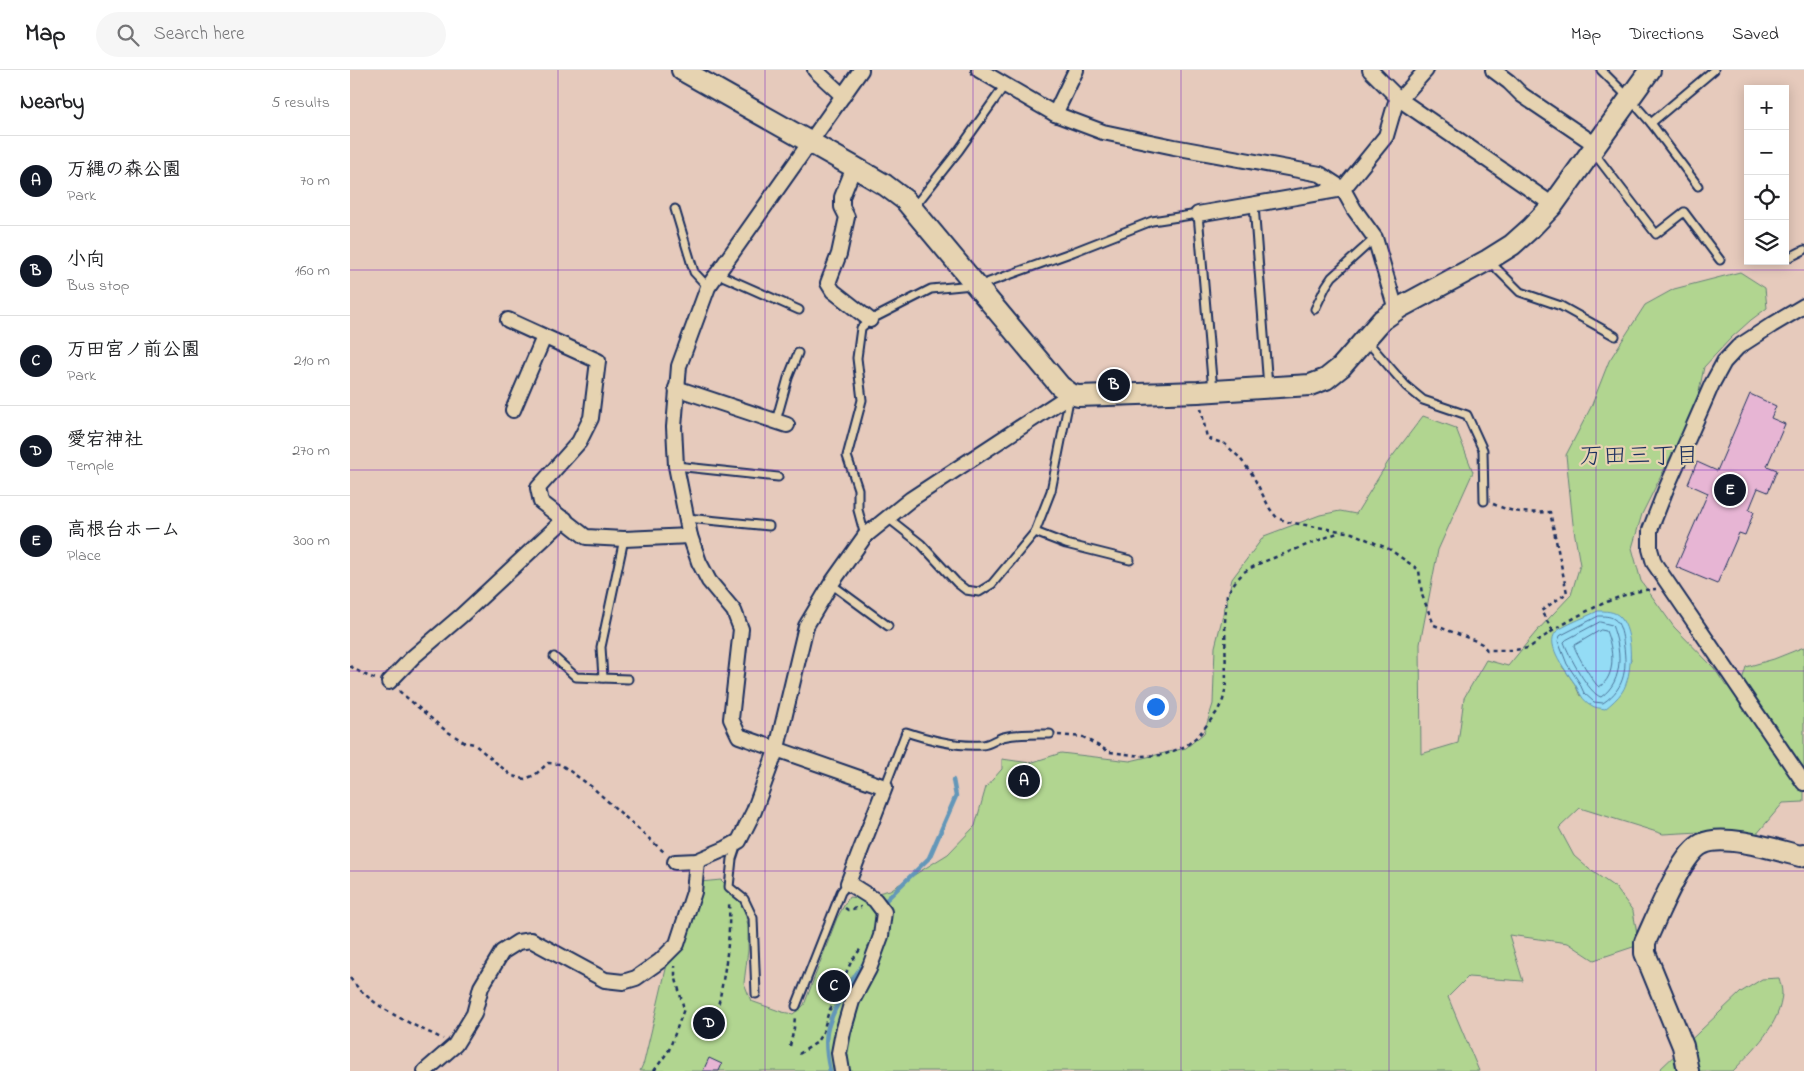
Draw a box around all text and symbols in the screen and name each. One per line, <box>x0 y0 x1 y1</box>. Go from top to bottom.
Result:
search box <box>96 12 446 57</box>
text: Map <box>25 17 66 52</box>
icon: search <box>114 21 142 49</box>
text: Search here <box>154 21 245 48</box>
text: Map <box>1571 22 1601 48</box>
text: Directions <box>1629 22 1704 48</box>
text: Saved <box>1732 22 1779 48</box>
map controls <box>1744 85 1789 265</box>
button: + <box>1744 85 1789 130</box>
text: Nearby <box>20 88 84 118</box>
text: 5 results <box>271 91 330 115</box>
button: − <box>1744 130 1789 175</box>
text: 万縄の森公園 <box>67 157 181 184</box>
text: A <box>31 169 41 193</box>
text: 70 m <box>300 169 330 193</box>
button: locate <box>1744 175 1789 220</box>
text: Park <box>67 184 96 208</box>
button: layers <box>1744 220 1789 265</box>
text: 小向 <box>67 247 105 274</box>
text: B <box>31 259 41 283</box>
text: 160 m <box>295 259 330 283</box>
text: Bus stop <box>67 274 130 298</box>
text: 万田宮ノ前公園 <box>67 337 200 364</box>
text: C <box>32 349 40 373</box>
text: 210 m <box>294 349 330 373</box>
text: Park <box>67 364 96 388</box>
pin: B <box>1098 366 1130 404</box>
text: 愛宕神社 <box>67 427 143 454</box>
text: D <box>30 439 42 463</box>
text: 270 m <box>292 439 330 463</box>
district label: 万田三丁目 <box>1579 440 1699 475</box>
text: Temple <box>67 454 114 478</box>
pin: E <box>1714 471 1746 509</box>
text: 高根台ホーム <box>67 517 180 544</box>
text: E <box>31 529 41 553</box>
text: 300 m <box>293 529 330 553</box>
text: Place <box>67 544 101 568</box>
your location <box>1143 694 1169 720</box>
pin: A <box>1008 762 1040 800</box>
pin: C <box>818 967 850 1005</box>
pin: D <box>693 1004 725 1042</box>

